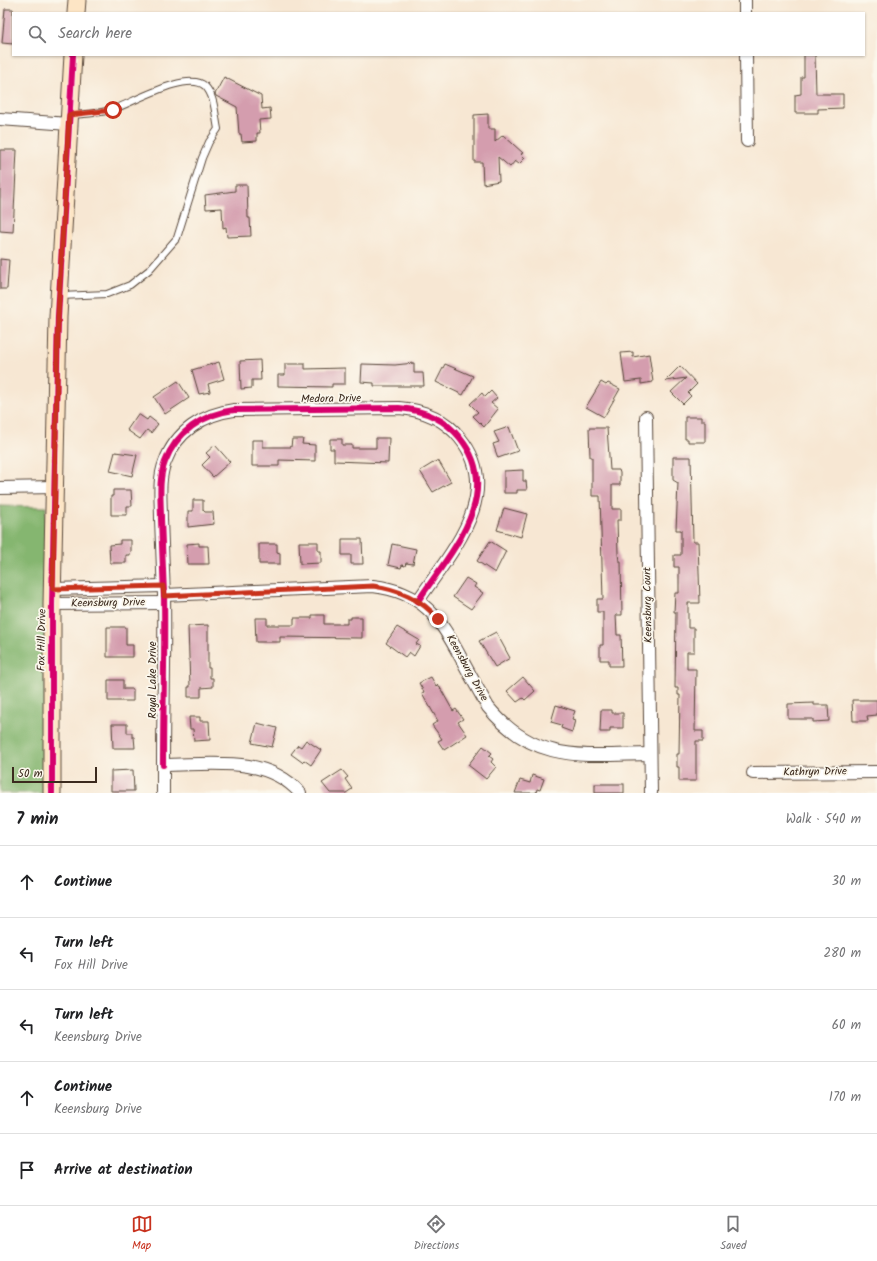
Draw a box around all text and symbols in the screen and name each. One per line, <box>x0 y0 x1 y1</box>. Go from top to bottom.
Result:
search box <box>12 12 865 56</box>
text: Search here <box>58 22 132 46</box>
icon: search <box>26 23 48 45</box>
route start <box>104 101 122 119</box>
street label: Medora Drive <box>301 389 361 409</box>
street label: Keensburg Court <box>638 566 658 643</box>
street label: Keensburg Drive <box>71 593 145 613</box>
street label: Fox Hill Drive <box>32 609 52 671</box>
route end <box>429 610 447 628</box>
street label: Keensburg Drive <box>441 631 493 705</box>
street label: Royal Lake Drive <box>144 641 162 719</box>
street label: Kathryn Drive <box>783 762 847 782</box>
scale bar <box>12 765 97 784</box>
text: 50 m <box>18 765 43 783</box>
text: 7 min <box>16 806 58 833</box>
text: Walk · 540 m <box>786 809 861 830</box>
text: Continue <box>54 870 112 894</box>
icon: ahead <box>16 871 38 893</box>
text: 30 m <box>832 871 861 892</box>
text: Turn left <box>54 931 114 955</box>
icon: left <box>16 943 38 965</box>
text: 280 m <box>824 943 861 964</box>
text: Fox Hill Drive <box>54 955 128 976</box>
text: Turn left <box>54 1003 114 1027</box>
icon: left <box>16 1015 38 1037</box>
text: 60 m <box>832 1015 861 1036</box>
text: Keensburg Drive <box>54 1027 142 1048</box>
text: Continue <box>54 1075 112 1099</box>
icon: ahead <box>16 1087 38 1109</box>
text: 170 m <box>829 1087 861 1108</box>
text: Keensburg Drive <box>54 1099 142 1120</box>
text: Arrive at destination <box>54 1158 193 1182</box>
icon: arrive <box>16 1159 38 1181</box>
tab: Map <box>131 1213 153 1255</box>
tab: Directions <box>414 1213 459 1255</box>
tab: Saved <box>720 1213 746 1255</box>

